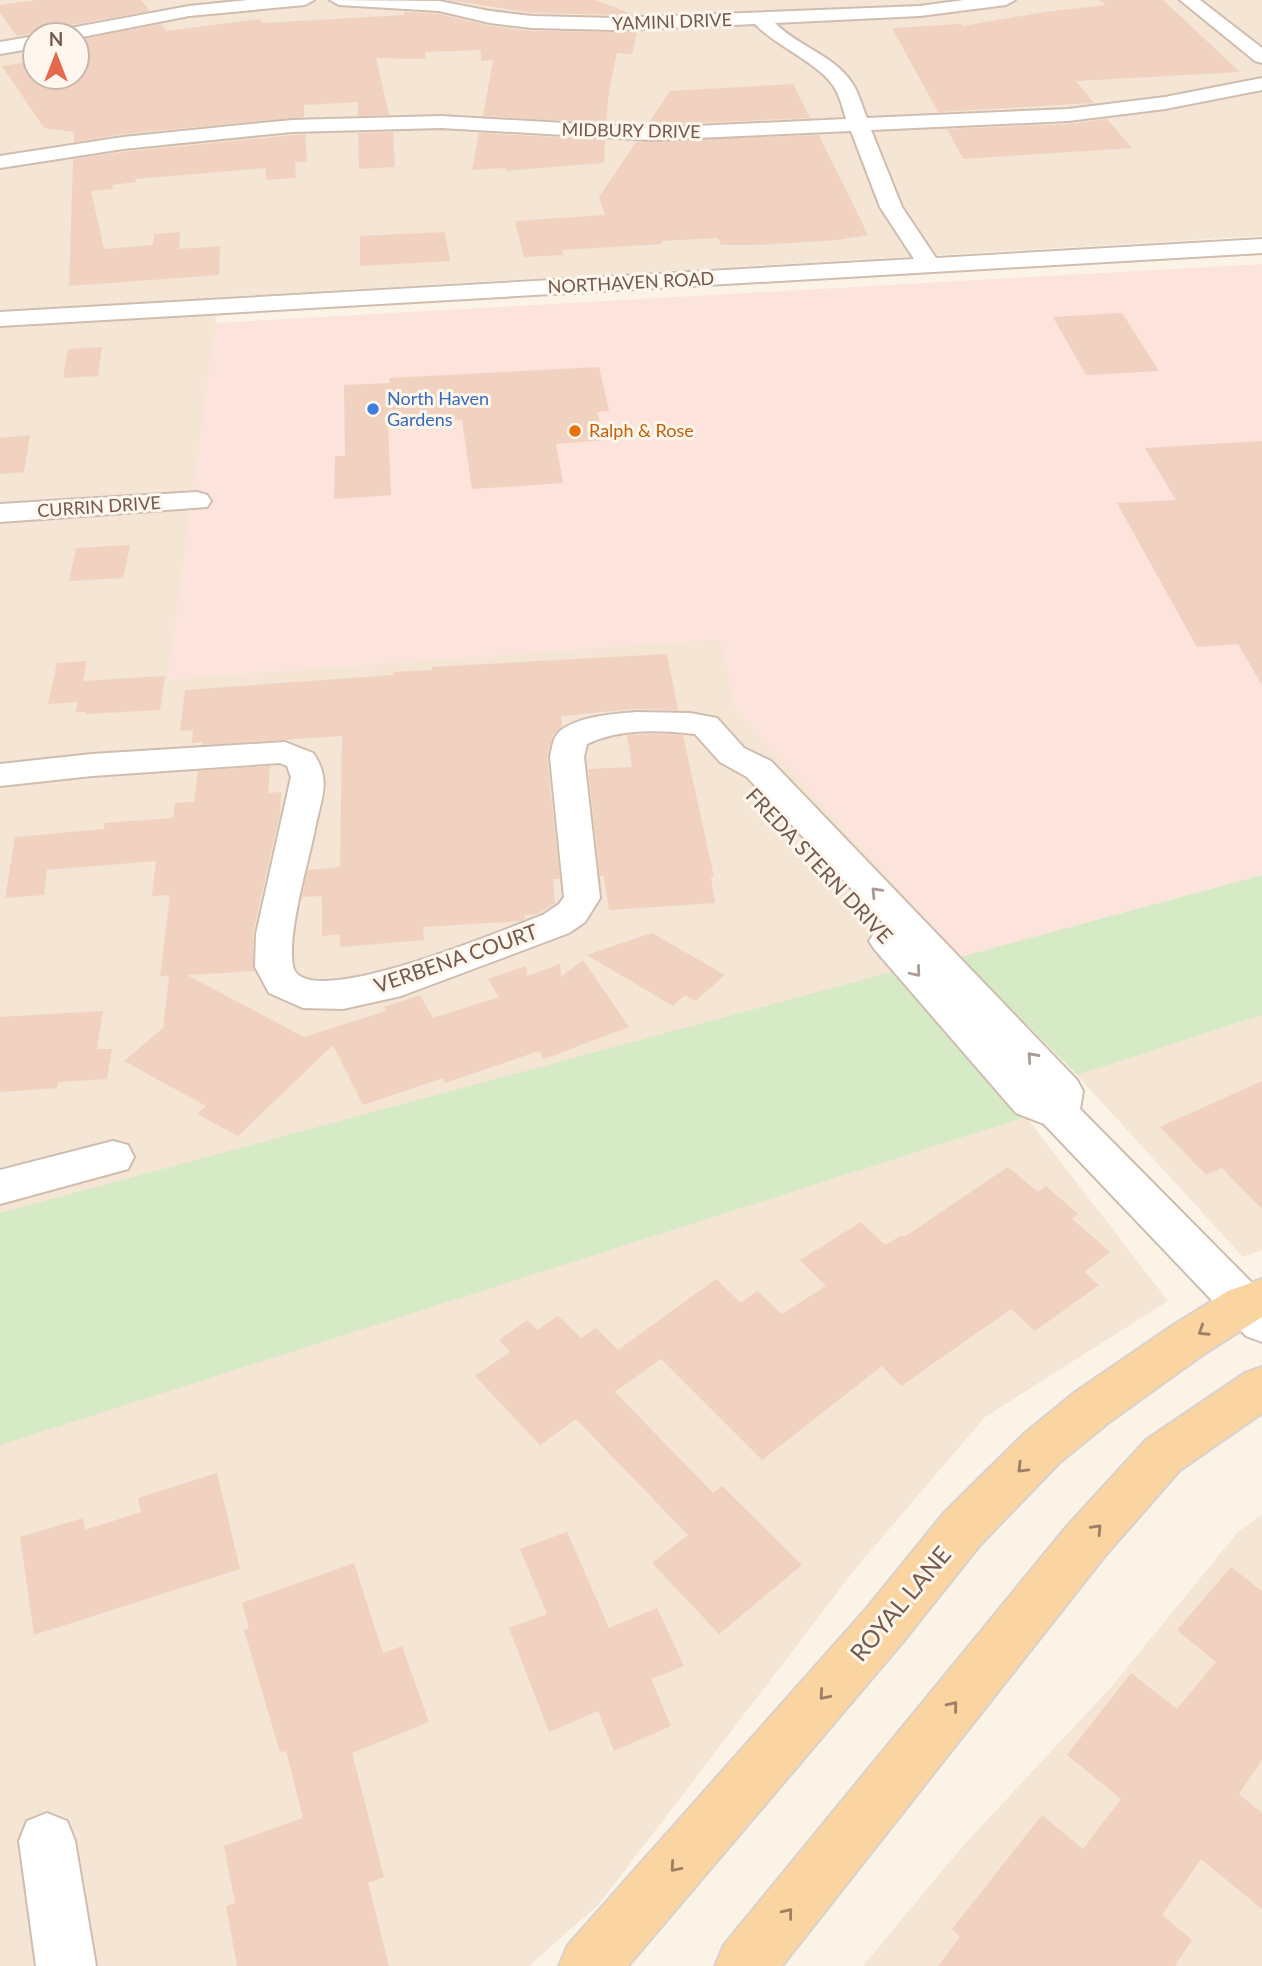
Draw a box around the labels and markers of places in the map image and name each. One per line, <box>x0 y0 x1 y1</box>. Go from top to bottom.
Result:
place label: North Haven Gardens <box>387 387 489 430</box>
marker: North Haven Gardens <box>365 401 381 417</box>
place label: Ralph & Rose <box>589 419 694 441</box>
marker: Ralph & Rose <box>567 423 583 439</box>

